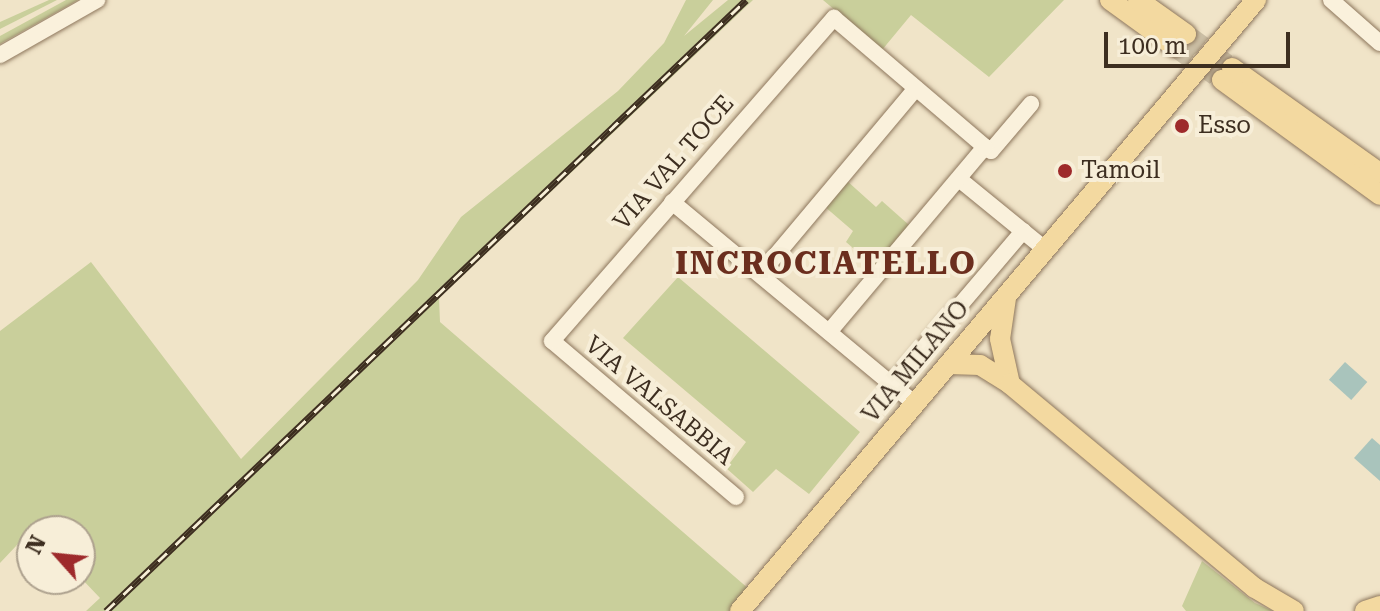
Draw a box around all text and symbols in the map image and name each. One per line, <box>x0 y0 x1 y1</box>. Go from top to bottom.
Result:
scale bar <box>1108 16 1294 66</box>
text: 100 m <box>1118 32 1186 60</box>
street label: VIA VAL TOCE <box>608 90 740 236</box>
place label: Esso <box>1198 112 1251 140</box>
marker: Esso <box>1173 117 1191 135</box>
place label: Tamoil <box>1081 157 1160 185</box>
marker: Tamoil <box>1056 162 1074 180</box>
district label: INCROCIATELLO <box>675 244 977 282</box>
street label: VIA MILANO <box>857 295 975 429</box>
street label: VIA VALSABBIA <box>579 331 739 471</box>
north arrow <box>16 515 96 595</box>
text: N <box>21 532 51 558</box>

